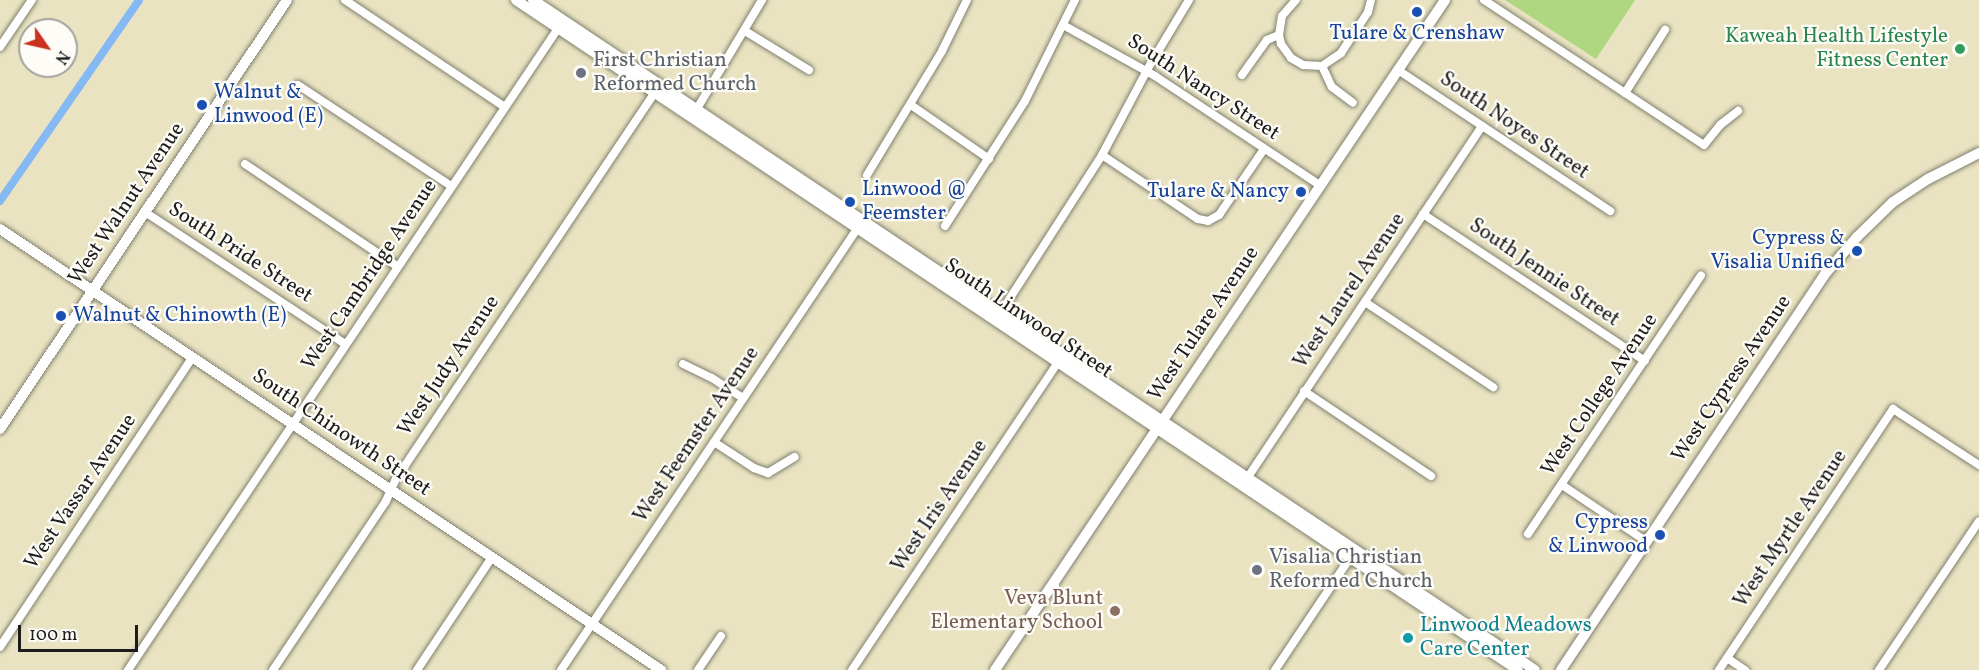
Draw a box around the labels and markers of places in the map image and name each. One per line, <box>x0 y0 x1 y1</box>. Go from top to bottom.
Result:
marker: Tulare & Crenshaw <box>1410 5 1424 19</box>
place label: Tulare & Crenshaw <box>1329 21 1505 47</box>
place label: Kaweah Health Lifestyle Fitness Center <box>1725 24 1948 74</box>
marker: Kaweah Health Lifestyle Fitness Center <box>1953 42 1967 56</box>
place label: First Christian Reformed Church <box>593 48 757 98</box>
marker: First Christian Reformed Church <box>574 66 588 80</box>
place label: Walnut & Linwood (E) <box>214 80 323 130</box>
marker: Walnut & Linwood (E) <box>195 98 209 112</box>
place label: Linwood @ Feemster <box>862 177 967 227</box>
place label: Tulare & Nancy <box>1147 179 1289 205</box>
marker: Tulare & Nancy <box>1294 185 1308 199</box>
marker: Linwood @ Feemster <box>843 195 857 209</box>
place label: Cypress & Visalia Unified <box>1711 226 1845 276</box>
marker: Cypress & Visalia Unified <box>1850 244 1864 258</box>
place label: Walnut & Chinowth (E) <box>73 303 286 329</box>
marker: Walnut & Chinowth (E) <box>54 309 68 323</box>
place label: Cypress & Linwood <box>1548 510 1648 560</box>
marker: Cypress & Linwood <box>1653 528 1667 542</box>
place label: Visalia Christian Reformed Church <box>1269 545 1433 595</box>
marker: Visalia Christian Reformed Church <box>1250 563 1264 577</box>
place label: Veva Blunt Elementary School <box>929 586 1103 636</box>
marker: Veva Blunt Elementary School <box>1108 604 1122 618</box>
place label: Linwood Meadows Care Center <box>1420 613 1592 663</box>
marker: Linwood Meadows Care Center <box>1401 631 1415 645</box>

